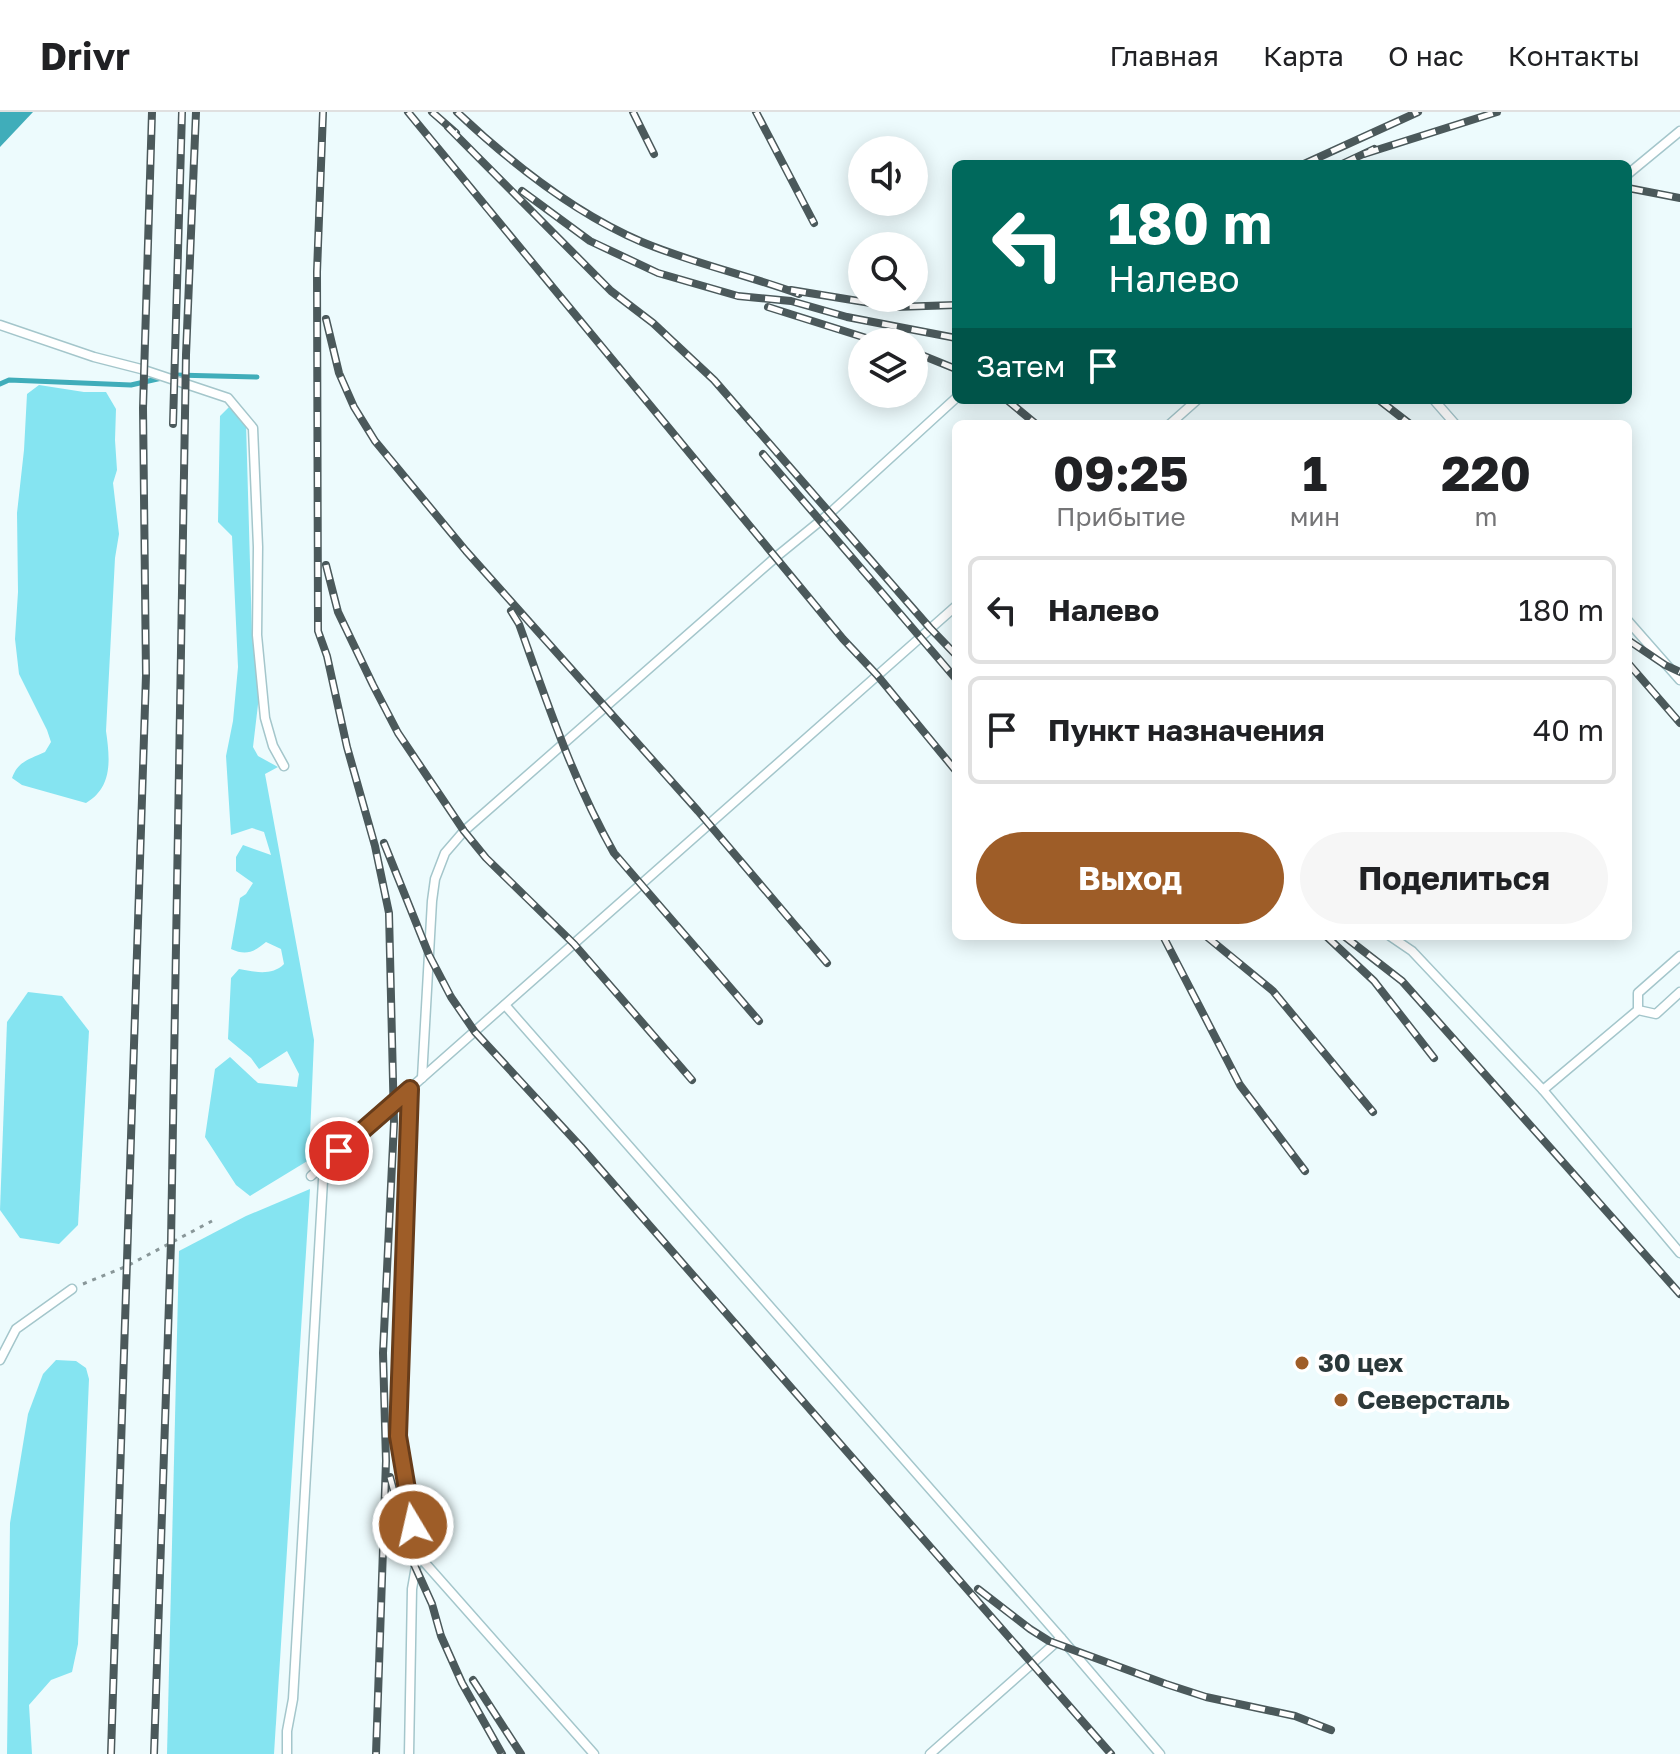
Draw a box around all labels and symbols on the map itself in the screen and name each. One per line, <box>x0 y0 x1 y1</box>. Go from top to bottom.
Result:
pin <box>305 1117 373 1185</box>
place label: 30 цех <box>1318 1347 1403 1378</box>
marker: 30 цех <box>1293 1354 1311 1372</box>
place label: Северсталь <box>1357 1384 1510 1415</box>
marker: Северсталь <box>1332 1391 1350 1409</box>
position arrow <box>371 1483 455 1567</box>

